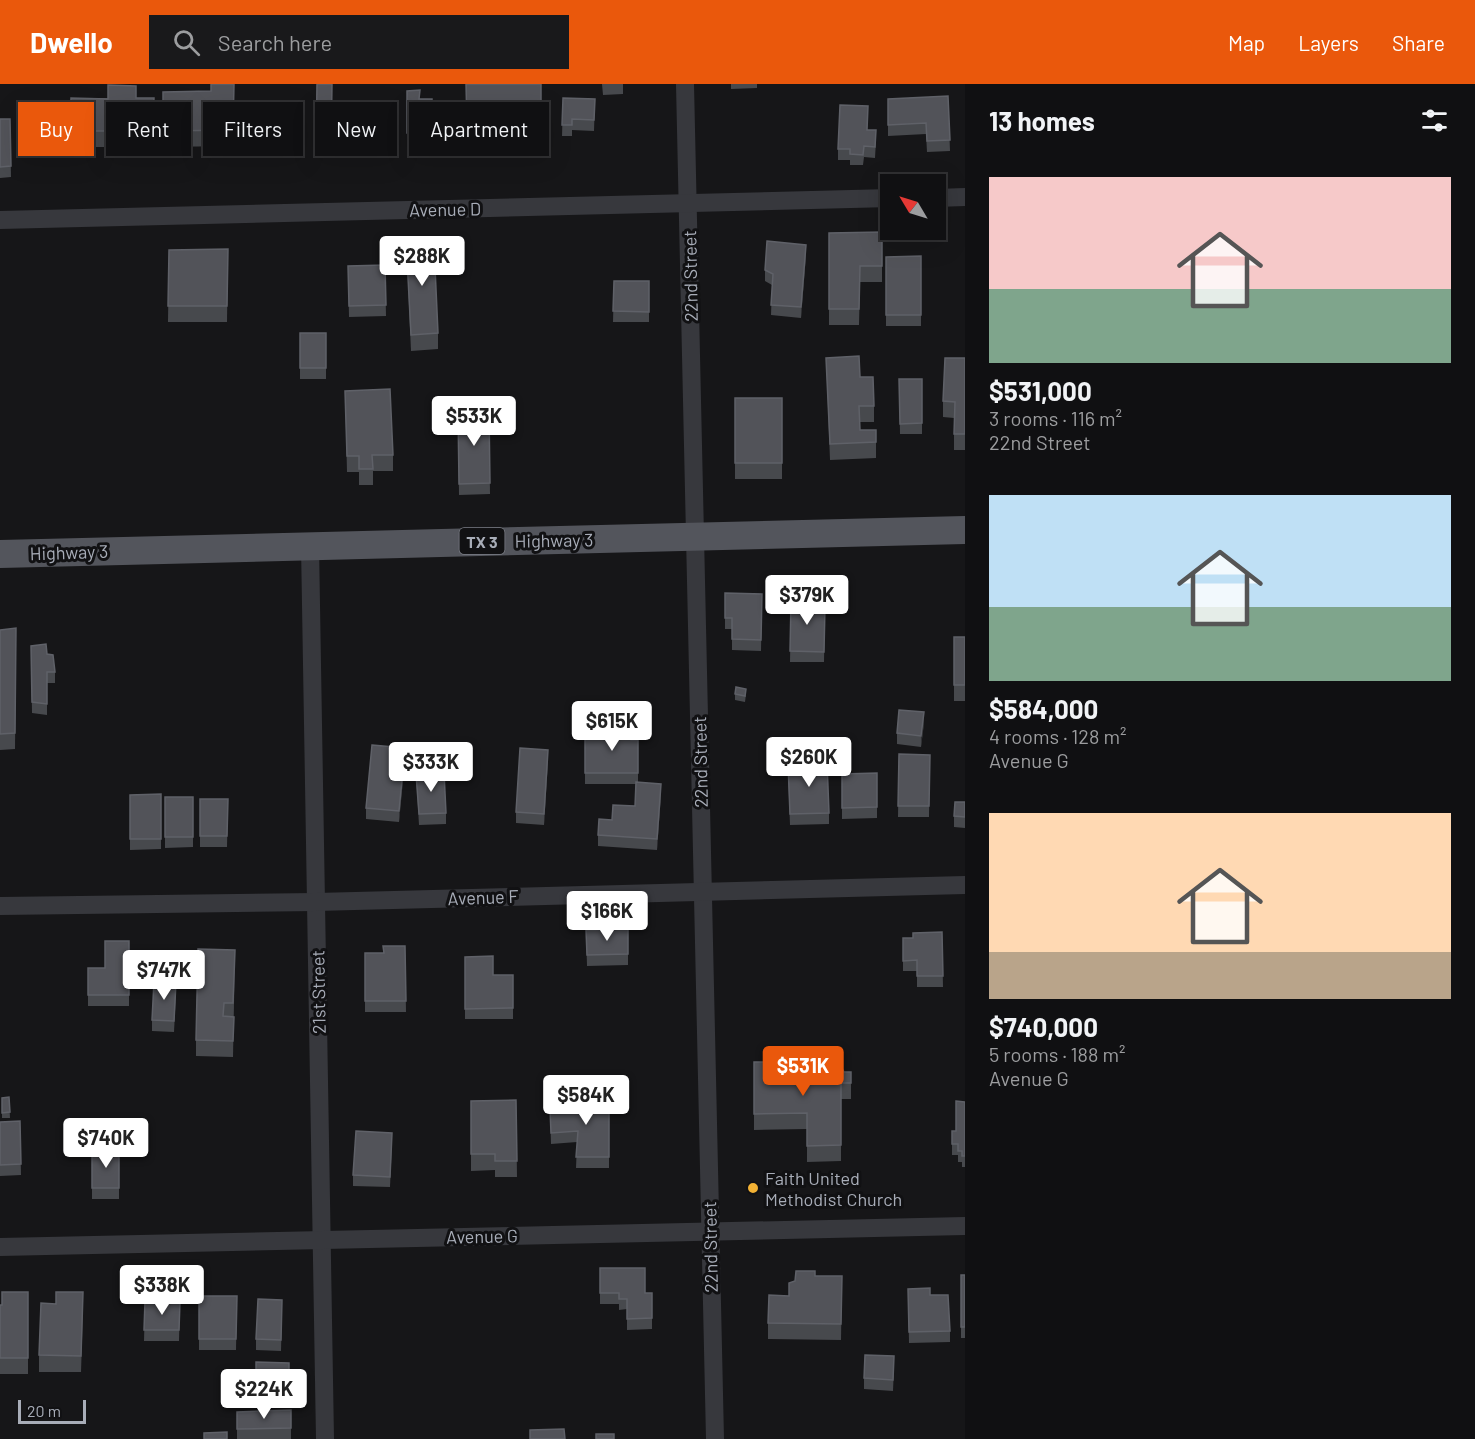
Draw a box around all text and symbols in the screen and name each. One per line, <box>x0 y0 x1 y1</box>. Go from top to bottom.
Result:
search box <box>149 15 569 69</box>
text: Dwello <box>30 25 113 59</box>
icon: search <box>170 26 203 59</box>
text: Search here <box>218 29 332 55</box>
text: Map <box>1228 30 1265 55</box>
text: Layers <box>1298 30 1359 55</box>
text: Share <box>1392 30 1445 55</box>
chip: Buy <box>18 102 94 156</box>
chip: Rent <box>106 102 191 156</box>
chip: Filters <box>203 102 303 156</box>
chip: New <box>315 102 397 156</box>
chip: Apartment <box>409 102 549 156</box>
icon: filters <box>1418 104 1451 137</box>
text: 13 homes <box>989 105 1095 136</box>
north arrow <box>880 174 946 240</box>
map controls <box>880 174 946 240</box>
street label: Avenue D <box>409 197 481 221</box>
icon: home <box>1166 216 1274 324</box>
street label: 22nd Street <box>678 230 702 322</box>
pin: $288K <box>380 236 464 287</box>
text: $288K <box>394 243 450 267</box>
text: $531,000 <box>989 375 1092 406</box>
pin: $533K <box>432 396 516 447</box>
text: $533K <box>446 403 502 427</box>
text: 3 rooms · 116 m² <box>989 406 1122 430</box>
text: 22nd Street <box>989 430 1091 454</box>
road number: TX 3 <box>460 528 504 554</box>
street label: Highway 3 <box>515 528 593 552</box>
icon: home <box>1166 534 1274 642</box>
street label: Highway 3 <box>29 540 109 564</box>
pin: $379K <box>765 575 849 626</box>
text: $379K <box>779 582 835 606</box>
text: $584,000 <box>989 693 1098 724</box>
pin: $615K <box>570 701 654 752</box>
text: $615K <box>586 708 638 732</box>
street label: 22nd Street <box>688 716 712 808</box>
text: 4 rooms · 128 m² <box>989 724 1127 748</box>
pin: $260K <box>767 737 851 788</box>
pin: $333K <box>389 742 473 793</box>
text: $260K <box>780 744 838 768</box>
text: Avenue G <box>989 748 1069 772</box>
text: $333K <box>403 749 459 773</box>
icon: home <box>1166 852 1274 960</box>
street label: Avenue F <box>447 885 519 909</box>
pin: $166K <box>565 891 649 942</box>
text: $166K <box>581 898 633 922</box>
pin: $747K <box>122 950 206 1001</box>
street label: 21st Street <box>306 950 330 1034</box>
text: $747K <box>137 957 191 981</box>
text: $740,000 <box>989 1011 1098 1042</box>
text: 5 rooms · 188 m² <box>989 1042 1126 1066</box>
pin: $531K <box>761 1046 845 1097</box>
text: $531K <box>777 1053 829 1077</box>
text: Avenue G <box>989 1066 1069 1090</box>
pin: $584K <box>544 1075 628 1126</box>
text: $584K <box>557 1082 615 1106</box>
pin: $740K <box>64 1118 148 1169</box>
text: $740K <box>77 1125 135 1149</box>
place label: Faith United Methodist Church <box>765 1167 902 1210</box>
marker: Faith United Methodist Church <box>746 1181 760 1195</box>
street label: 22nd Street <box>698 1201 722 1293</box>
street label: Avenue G <box>446 1224 518 1248</box>
pin: $338K <box>120 1265 204 1316</box>
text: $338K <box>134 1272 190 1296</box>
pin: $224K <box>222 1369 306 1420</box>
text: $224K <box>235 1376 293 1400</box>
scale bar <box>18 1397 86 1424</box>
text: 20 m <box>27 1401 61 1420</box>

